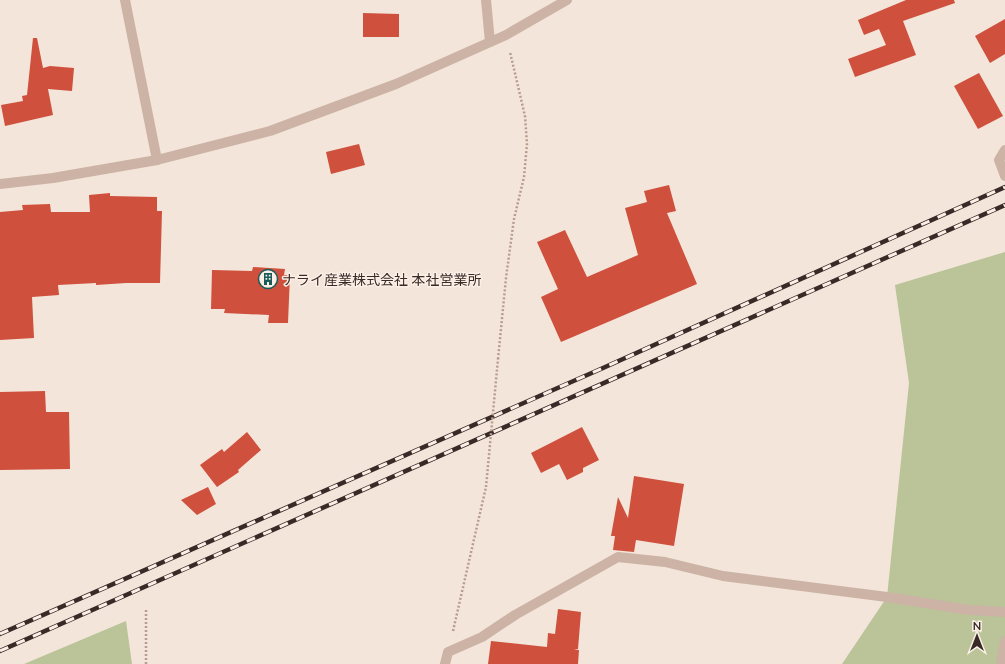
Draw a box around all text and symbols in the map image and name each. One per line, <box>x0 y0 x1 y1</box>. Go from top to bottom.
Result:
building icon: ナライ産業株式会社 本社営業所 <box>257 268 279 290</box>
place label: ナライ産業株式会社 本社営業所 <box>282 271 482 288</box>
north arrow <box>957 616 997 656</box>
text: N <box>973 619 981 632</box>

